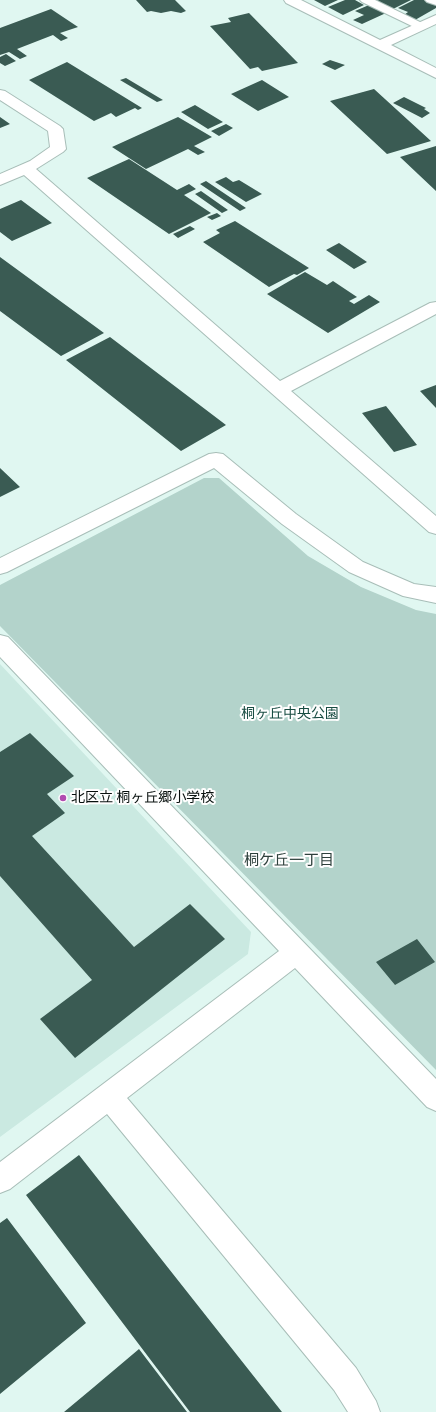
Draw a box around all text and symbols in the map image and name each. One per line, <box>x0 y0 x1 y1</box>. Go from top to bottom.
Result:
park label: 桐ヶ丘中央公園 <box>241 706 339 722</box>
place label: 北区立 桐ヶ丘郷小学校 <box>71 790 214 806</box>
marker: 北区立 桐ヶ丘郷小学校 <box>58 793 68 803</box>
district label: 桐ケ丘一丁目 <box>244 852 334 870</box>

